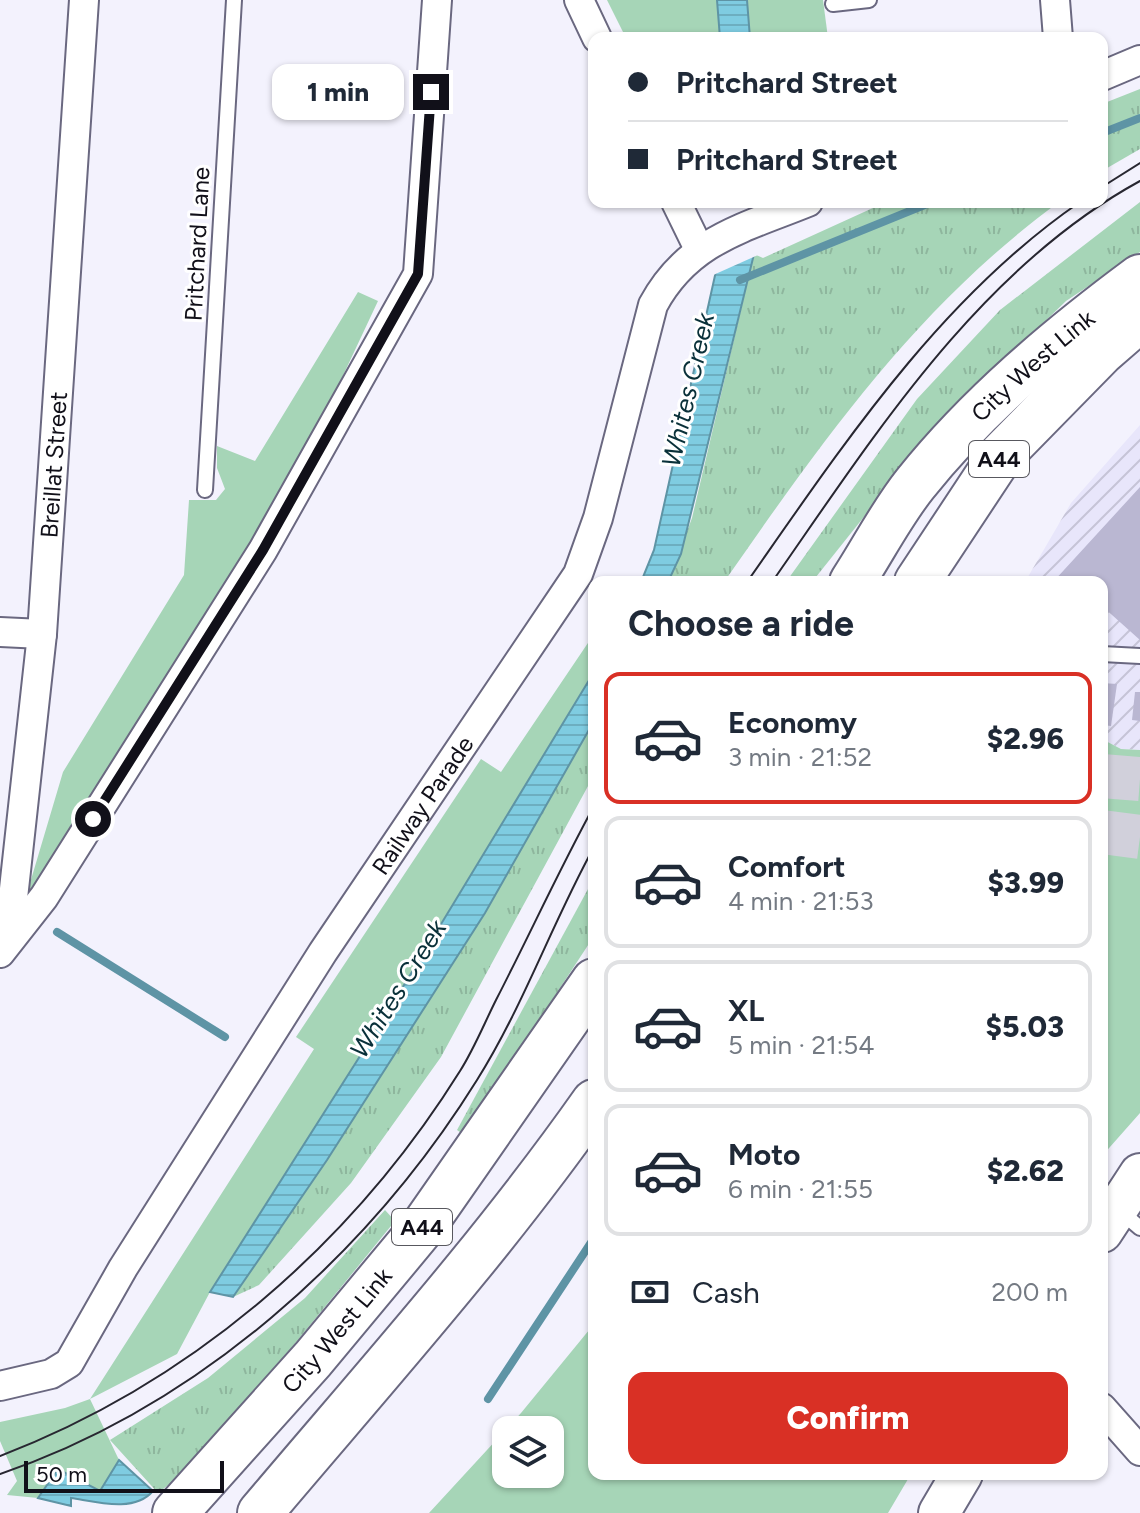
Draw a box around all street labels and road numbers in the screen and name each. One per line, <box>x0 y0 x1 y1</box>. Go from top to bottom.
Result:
street label: Pritchard Lane <box>178 166 216 322</box>
street label: City West Link <box>965 303 1100 427</box>
street label: Breillat Street <box>34 391 73 539</box>
road number: A44 <box>969 441 1029 477</box>
street label: Railway Parade <box>365 730 479 880</box>
road number: A44 <box>392 1209 452 1245</box>
street label: City West Link <box>275 1261 398 1399</box>

